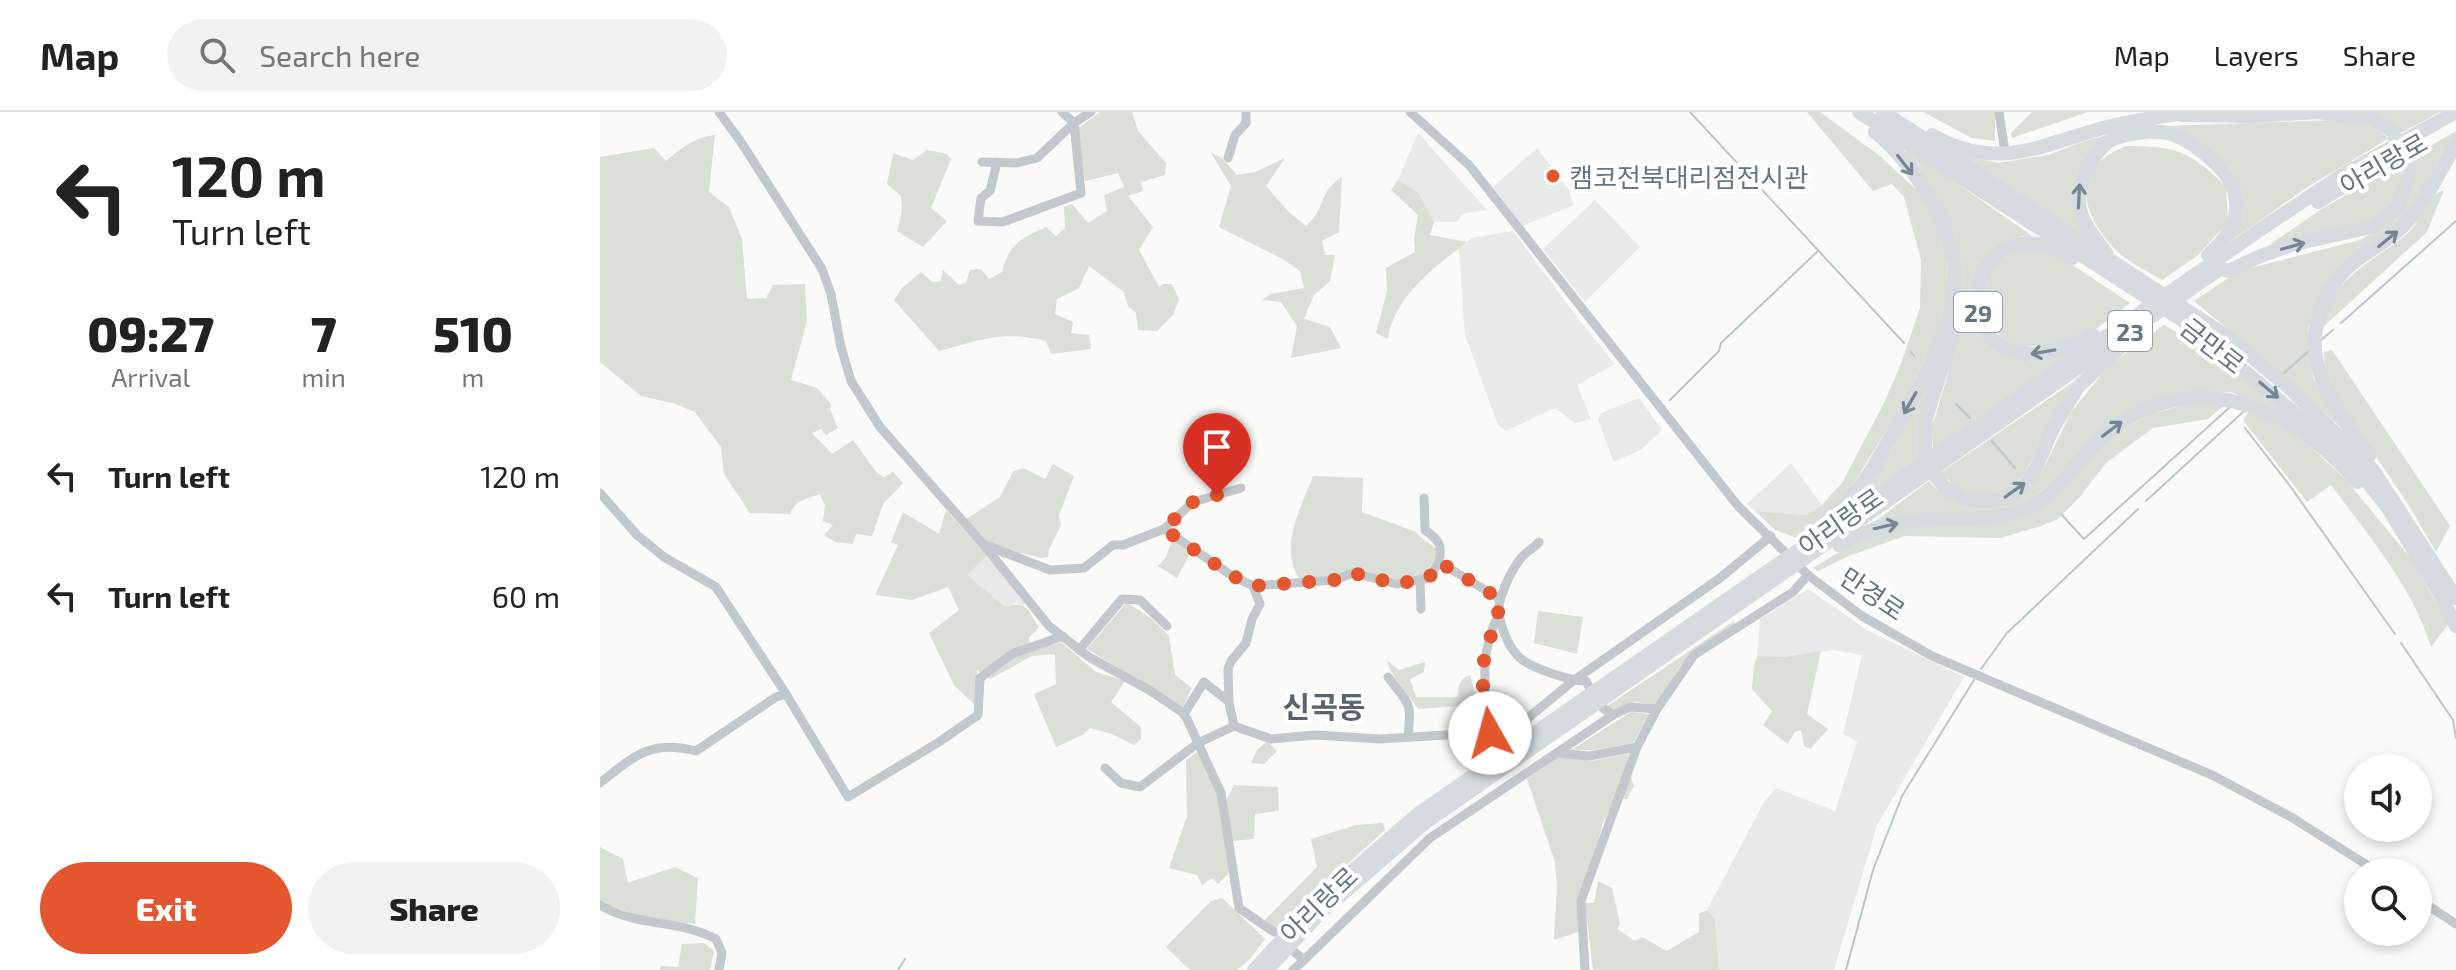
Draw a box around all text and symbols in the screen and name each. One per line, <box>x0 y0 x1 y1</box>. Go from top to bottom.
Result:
search box <box>167 19 727 91</box>
text: Map <box>40 32 119 78</box>
icon: search <box>195 33 239 77</box>
text: Search here <box>259 37 420 73</box>
text: Map <box>2114 38 2170 72</box>
text: Layers <box>2214 38 2299 72</box>
text: Share <box>2343 38 2416 72</box>
street label: 아리랑로 <box>2334 126 2432 200</box>
text: 120 m <box>172 141 326 208</box>
icon: left <box>40 144 144 248</box>
one-way arrow <box>1897 154 1914 175</box>
place label: 캠코전북대리점전시관 <box>1569 161 1808 192</box>
marker: 캠코전북대리점전시관 <box>1544 167 1562 185</box>
one-way arrow <box>2072 183 2087 209</box>
text: Turn left <box>172 209 311 252</box>
one-way arrow <box>2377 230 2397 248</box>
one-way arrow <box>2279 237 2305 252</box>
road number: 29 <box>1954 292 2002 332</box>
text: 09:27 <box>87 304 214 362</box>
text: 7 <box>311 304 336 362</box>
text: 510 <box>433 304 513 362</box>
road number: 23 <box>2108 311 2152 351</box>
street label: 금만로 <box>2175 311 2251 379</box>
one-way arrow <box>2031 346 2056 361</box>
text: Arrival <box>111 361 190 392</box>
text: min <box>301 361 346 392</box>
text: m <box>461 361 484 392</box>
one-way arrow <box>2259 381 2279 399</box>
one-way arrow <box>1902 391 1917 415</box>
pin <box>1183 413 1251 495</box>
one-way arrow <box>2101 421 2123 438</box>
icon: arrive <box>1195 425 1239 469</box>
icon: left <box>40 454 84 498</box>
text: Turn left <box>108 458 230 494</box>
text: 120 m <box>480 458 560 494</box>
street label: 아리랑로 <box>1792 481 1888 561</box>
one-way arrow <box>2004 482 2026 498</box>
one-way arrow <box>1873 518 1899 533</box>
street label: 만경로 <box>1835 560 1911 626</box>
icon: left <box>40 574 84 618</box>
text: Turn left <box>108 578 230 614</box>
text: 60 m <box>492 578 560 614</box>
district label: 신곡동 <box>1283 688 1365 724</box>
position arrow <box>1448 691 1532 775</box>
map controls <box>2344 754 2432 946</box>
button: sound <box>2344 754 2432 842</box>
button: search <box>2344 858 2432 946</box>
street label: 아리랑로 <box>1273 860 1363 948</box>
button: Exit <box>40 862 292 954</box>
button: Share <box>308 862 560 954</box>

